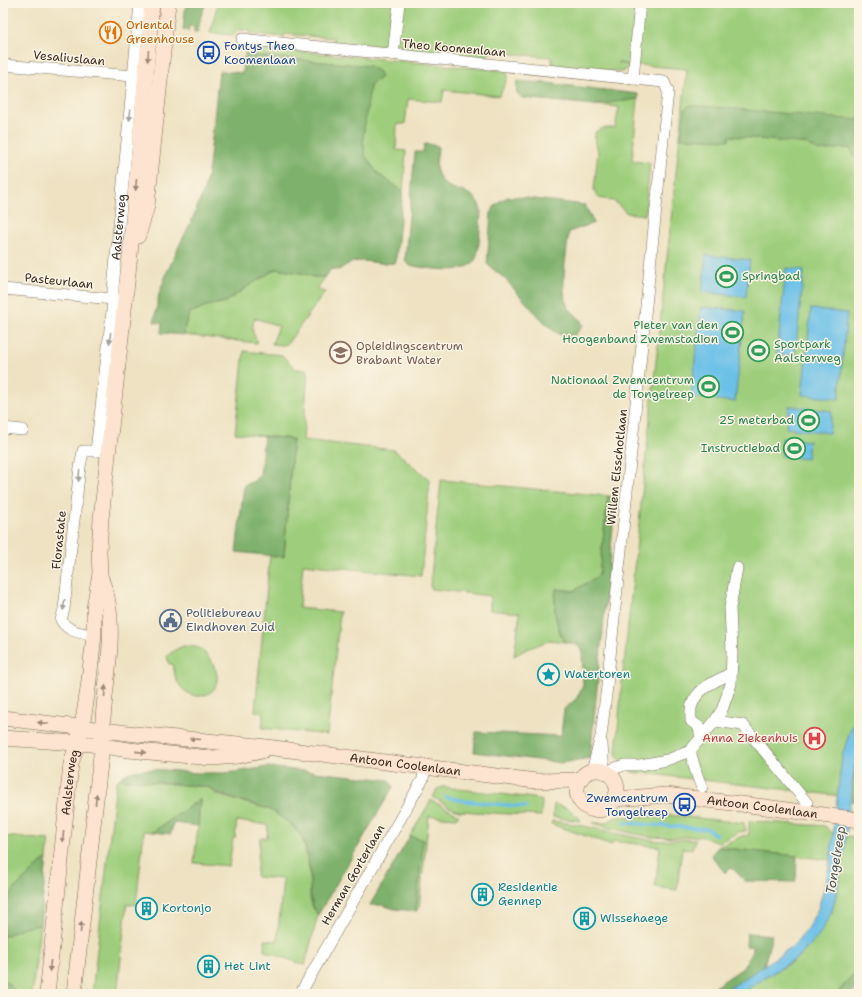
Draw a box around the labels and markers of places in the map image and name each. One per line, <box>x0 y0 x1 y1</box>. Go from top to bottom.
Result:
place label: Oriental Greenhouse <box>126 17 195 47</box>
restaurant icon: Oriental Greenhouse <box>97 19 123 45</box>
place label: Fontys Theo Koomenlaan <box>224 38 296 68</box>
bus stop icon: Fontys Theo Koomenlaan <box>195 40 221 66</box>
sports icon: Springbad <box>713 263 739 289</box>
place label: Springbad <box>742 268 800 284</box>
place label: Pieter van den Hoogenband Zwemstadion <box>562 317 718 347</box>
sports icon: Pieter van den Hoogenband Zwemstadion <box>720 319 746 345</box>
place label: Sportpark Aalsterweg <box>774 336 841 366</box>
place label: Opleidingscentrum Brabant Water <box>356 338 463 368</box>
sports icon: Sportpark Aalsterweg <box>745 338 771 364</box>
school or university icon: Opleidingscentrum Brabant Water <box>328 340 354 366</box>
place label: Nationaal Zwemcentrum de Tongelreep <box>551 372 694 402</box>
sports icon: Nationaal Zwemcentrum de Tongelreep <box>696 374 722 400</box>
sports icon: 25 meterbad <box>796 407 822 433</box>
place label: 25 meterbad <box>719 412 794 428</box>
sports icon: Instructiebad <box>782 435 808 461</box>
place label: Instructiebad <box>701 440 780 456</box>
place label: Politiebureau Eindhoven Zuid <box>186 605 275 635</box>
public building icon: Politiebureau Eindhoven Zuid <box>158 607 184 633</box>
place icon: Watertoren <box>536 661 562 687</box>
place label: Watertoren <box>564 666 630 682</box>
hospital icon: Anna Ziekenhuis <box>801 725 827 751</box>
place label: Anna Ziekenhuis <box>702 730 798 746</box>
place label: Zwemcentrum Tongelreep <box>586 790 668 820</box>
bus stop icon: Zwemcentrum Tongelreep <box>671 792 697 818</box>
place label: Residentie Gennep <box>498 879 558 909</box>
building icon: Residentie Gennep <box>469 881 495 907</box>
building icon: Kortonjo <box>134 895 160 921</box>
place label: Kortonjo <box>162 900 211 916</box>
building icon: Wissehaege <box>572 905 598 931</box>
place label: Wissehaege <box>600 910 668 926</box>
building icon: Het Lint <box>196 953 222 979</box>
place label: Het Lint <box>224 958 271 974</box>

